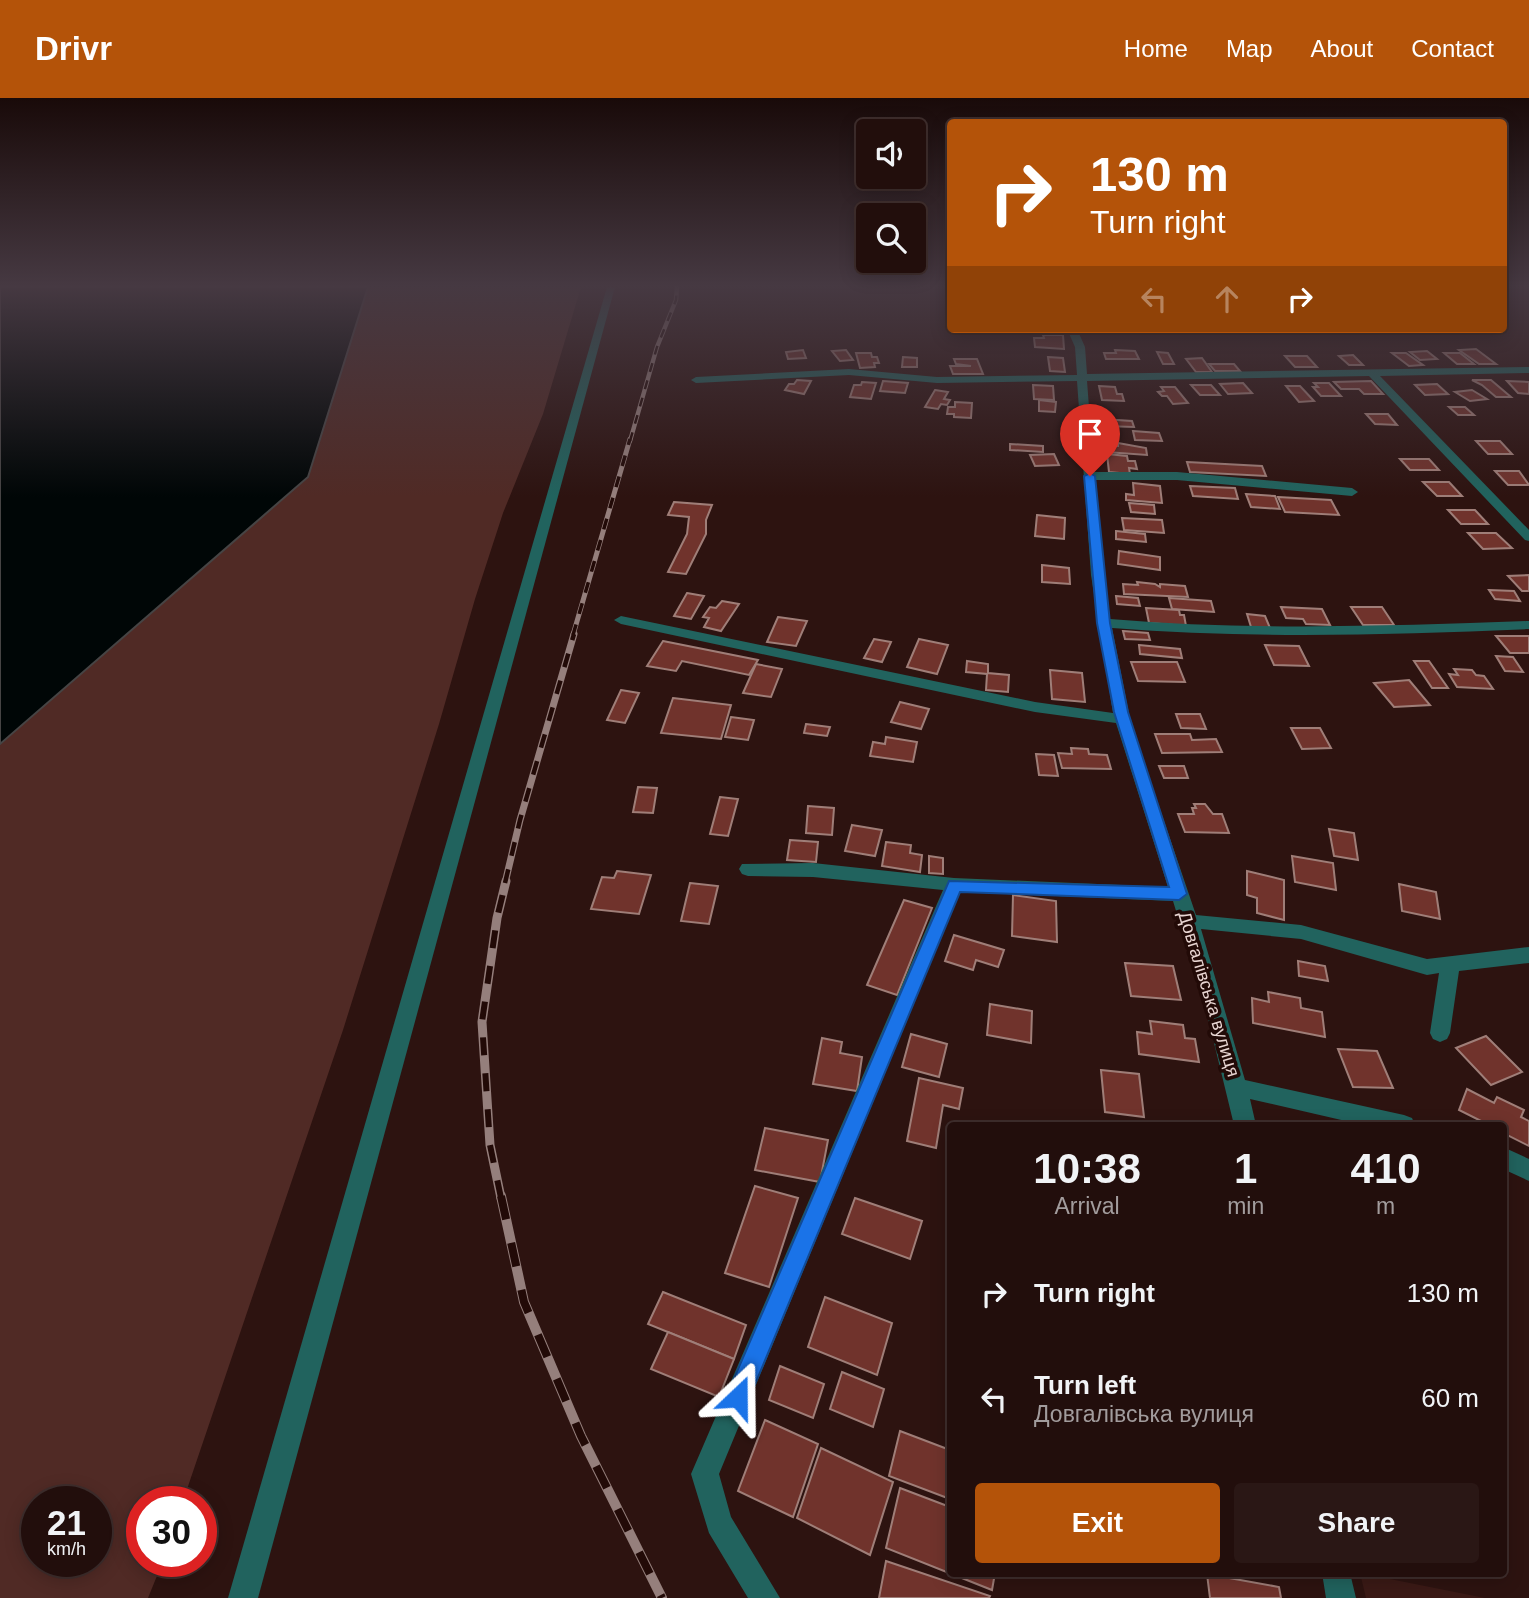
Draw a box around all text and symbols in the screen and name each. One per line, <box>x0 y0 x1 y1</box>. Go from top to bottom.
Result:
text: Drivr <box>35 30 112 67</box>
text: Home <box>1124 35 1188 62</box>
text: Map <box>1226 35 1273 62</box>
text: About <box>1311 35 1373 62</box>
text: Contact <box>1411 35 1494 62</box>
map controls <box>856 119 926 273</box>
button: sound <box>856 119 926 189</box>
icon: right <box>975 147 1066 238</box>
text: 130 m <box>1090 147 1229 201</box>
button: search <box>856 203 926 273</box>
text: Turn right <box>1090 204 1226 240</box>
icon: left <box>1135 280 1173 318</box>
icon: ahead <box>1208 280 1246 318</box>
icon: right <box>1281 280 1319 318</box>
pin <box>1060 404 1120 476</box>
icon: arrive <box>1071 415 1109 453</box>
street label: Довгалівська вулиця <box>1174 909 1244 1079</box>
text: 10:38 <box>1033 1145 1141 1192</box>
text: 1 <box>1234 1145 1257 1192</box>
text: 410 <box>1351 1145 1421 1192</box>
text: Arrival <box>1054 1193 1120 1219</box>
text: min <box>1227 1193 1264 1219</box>
text: m <box>1376 1193 1395 1219</box>
icon: right <box>975 1275 1013 1313</box>
text: Turn right <box>1034 1278 1155 1308</box>
text: 130 m <box>1407 1278 1479 1308</box>
position arrow <box>701 1360 775 1434</box>
text: Turn left <box>1034 1370 1136 1400</box>
icon: left <box>975 1380 1013 1418</box>
text: 60 m <box>1421 1383 1479 1413</box>
text: Довгалівська вулиця <box>1034 1401 1254 1427</box>
button: Exit <box>975 1483 1220 1563</box>
button: Share <box>1234 1483 1479 1563</box>
speed limit sign: 30 <box>126 1486 217 1577</box>
text: 21 <box>47 1503 86 1542</box>
text: km/h <box>47 1539 86 1559</box>

